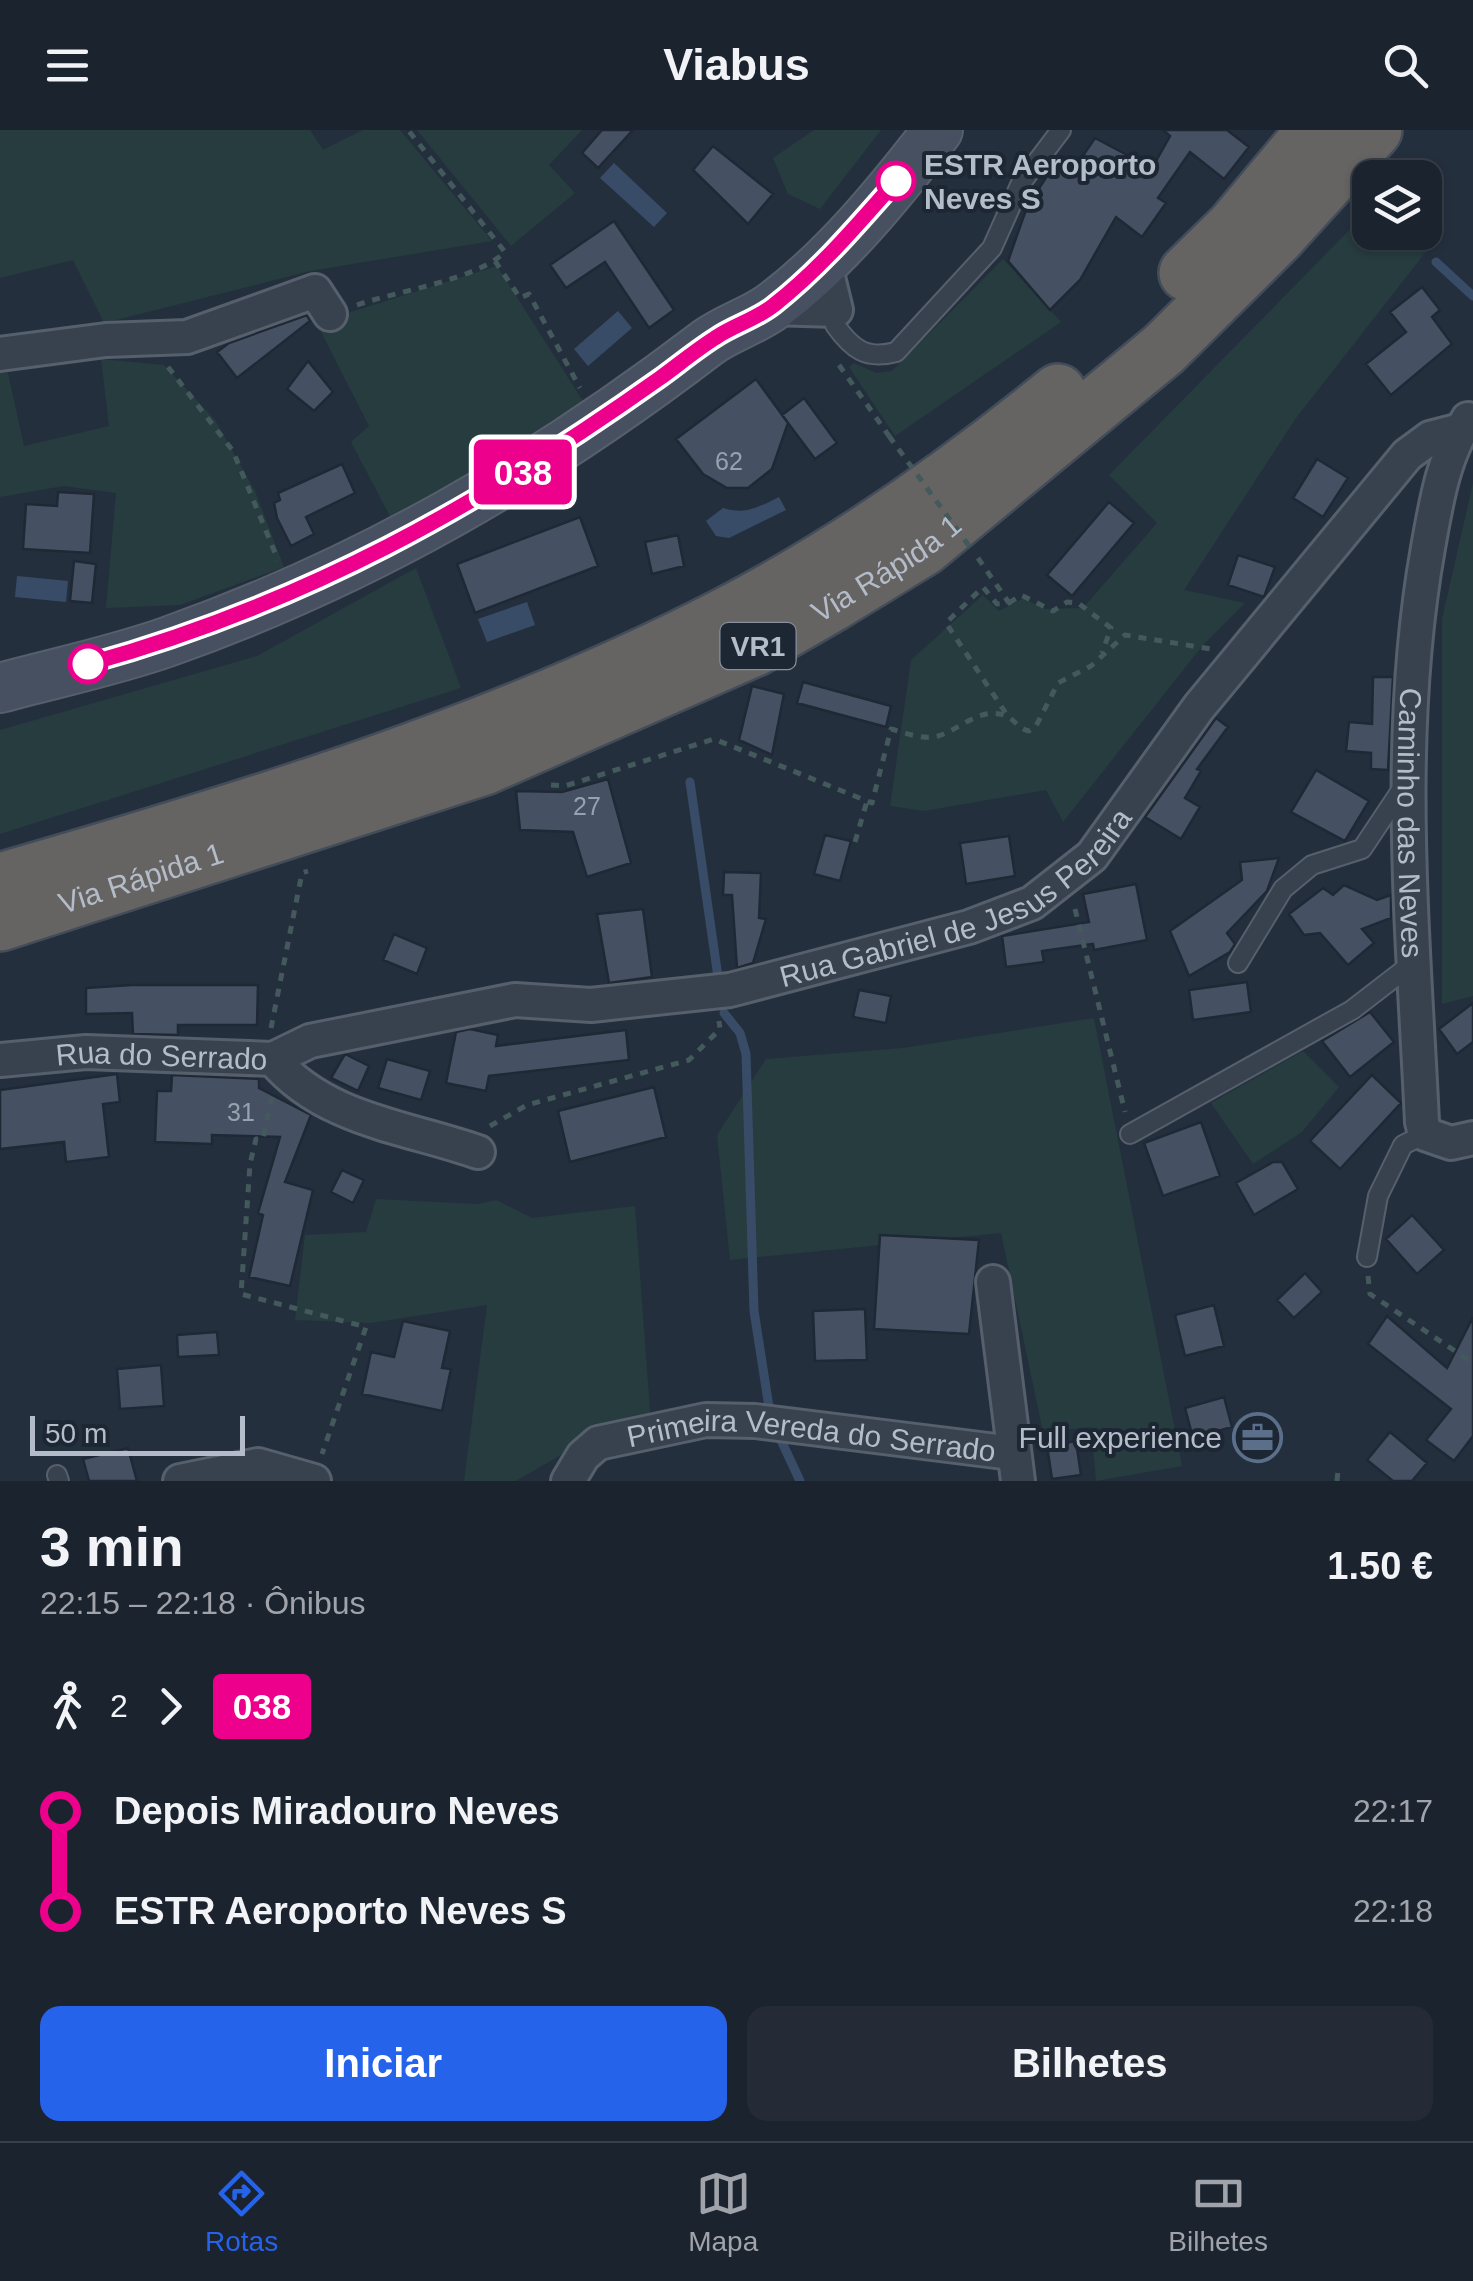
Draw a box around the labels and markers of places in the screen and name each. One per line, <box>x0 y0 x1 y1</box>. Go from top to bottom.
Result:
place label: ESTR Aeroporto Neves S <box>924 148 1156 215</box>
marker: ESTR Aeroporto Neves S <box>877 162 915 200</box>
unlabelled marker <box>69 645 107 683</box>
office icon: Full experience <box>1231 1411 1283 1463</box>
place label: Full experience <box>1019 1421 1222 1454</box>

